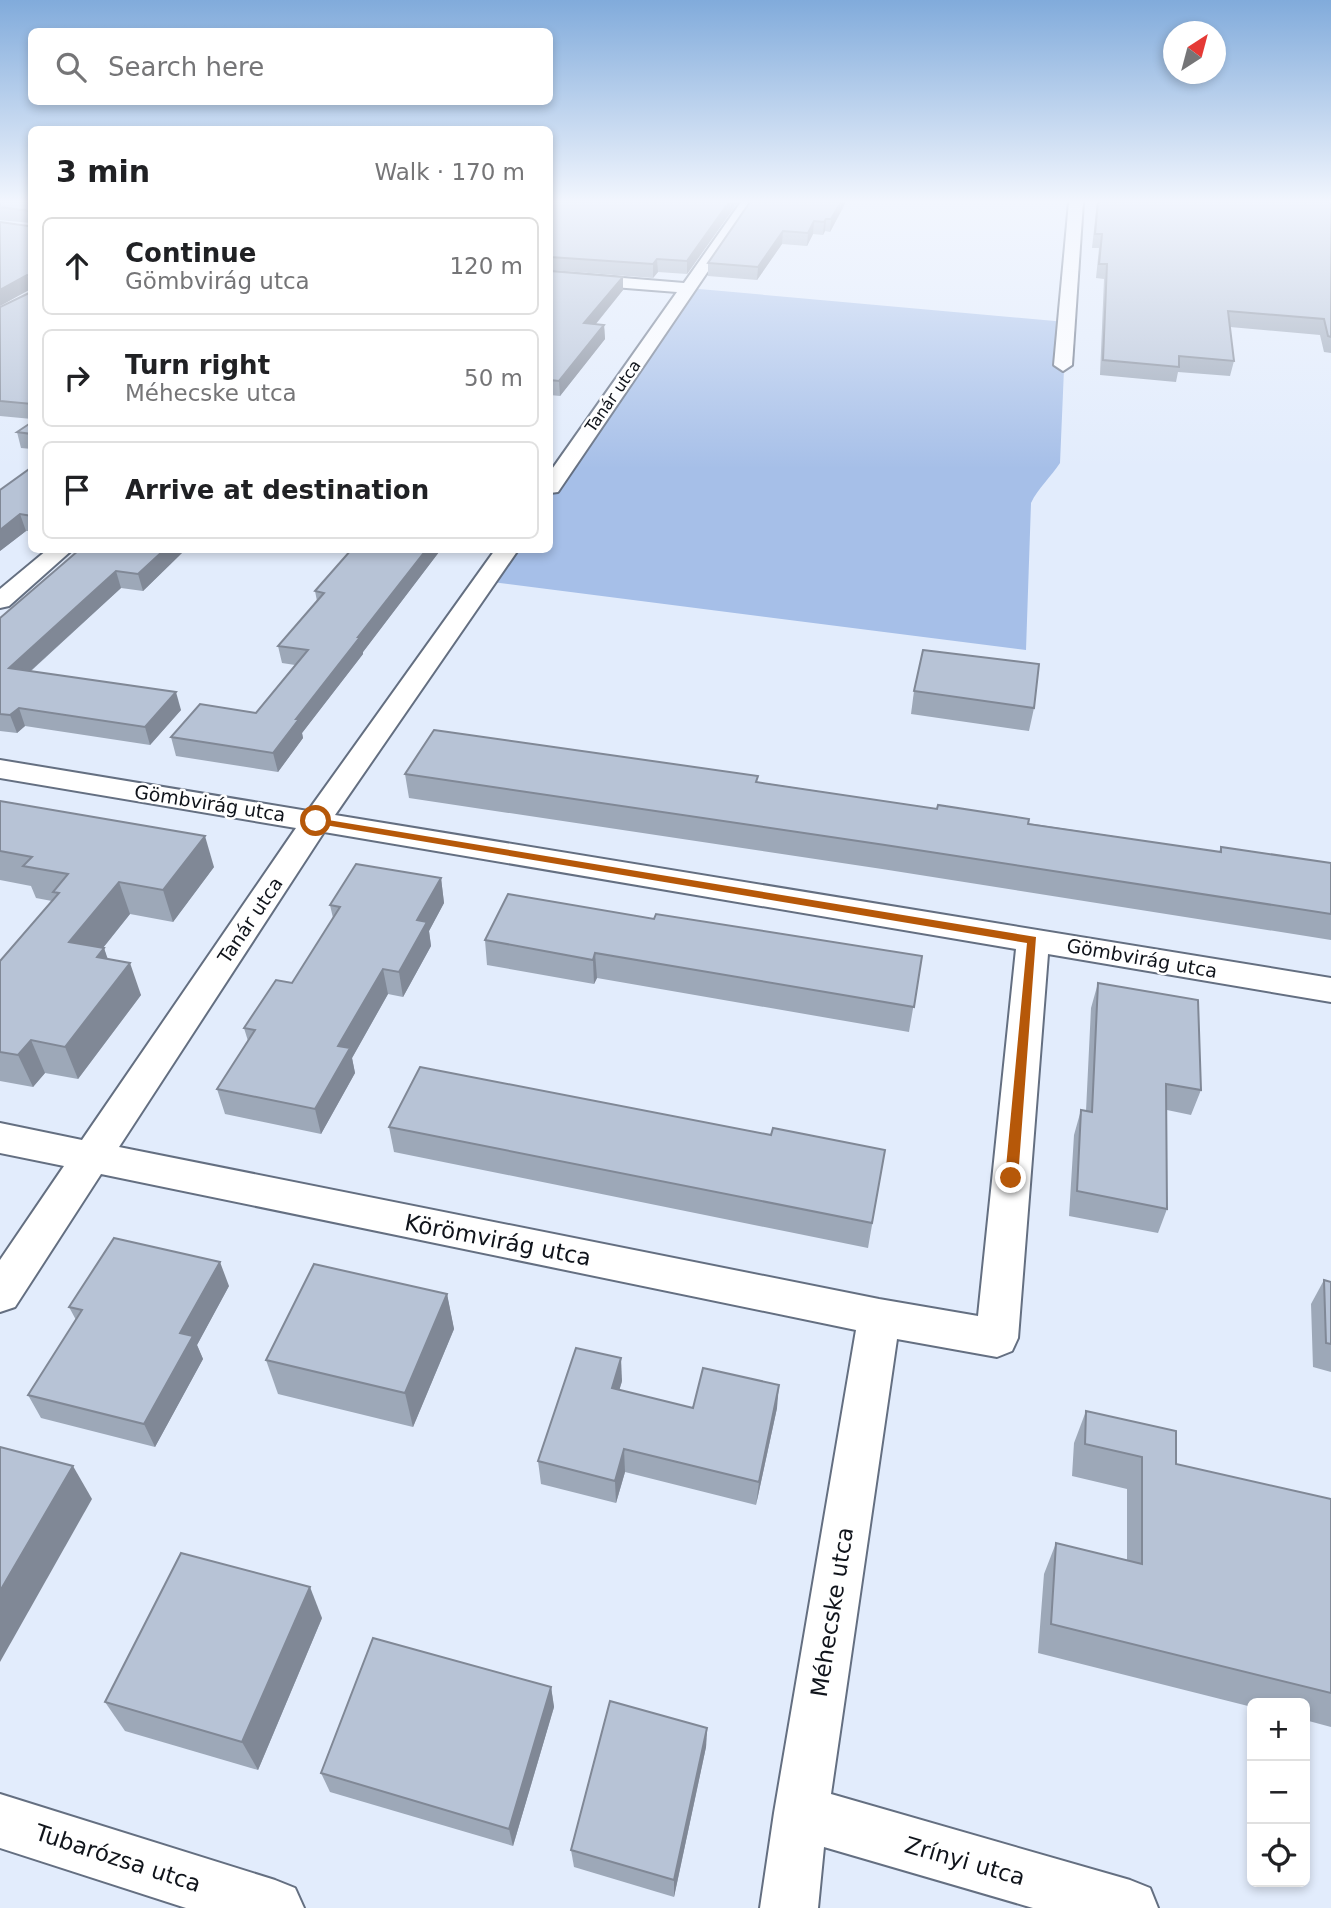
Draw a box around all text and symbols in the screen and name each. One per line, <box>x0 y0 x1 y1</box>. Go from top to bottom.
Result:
north arrow <box>1163 21 1226 84</box>
search box <box>28 28 553 105</box>
icon: search <box>52 48 90 86</box>
text: Search here <box>108 52 264 82</box>
text: 3 min <box>56 154 150 189</box>
text: Walk · 170 m <box>374 159 525 185</box>
text: Continue <box>125 238 256 268</box>
icon: ahead <box>58 247 96 285</box>
text: 120 m <box>449 253 523 279</box>
text: Gömbvirág utca <box>125 268 310 294</box>
text: Turn right <box>125 350 270 380</box>
street label: Tanár utca <box>581 356 645 436</box>
icon: right <box>58 359 96 397</box>
text: 50 m <box>464 365 523 391</box>
text: Méhecske utca <box>125 380 297 406</box>
icon: arrive <box>58 471 96 509</box>
text: Arrive at destination <box>125 475 429 505</box>
street label: Gömbvirág utca <box>133 780 287 826</box>
route start <box>300 805 331 836</box>
street label: Tanár utca <box>213 873 287 968</box>
street label: Gömbvirág utca <box>1065 934 1219 982</box>
route end <box>995 1162 1026 1193</box>
street label: Körömvirág utca <box>403 1209 593 1271</box>
street label: Méhecske utca <box>806 1525 858 1699</box>
map controls <box>1247 1698 1310 1887</box>
button: + <box>1247 1698 1310 1761</box>
button: − <box>1247 1761 1310 1824</box>
street label: Tubarózsa utca <box>31 1819 204 1897</box>
button: locate <box>1247 1824 1310 1887</box>
street label: Zrínyi utca <box>902 1831 1028 1891</box>

